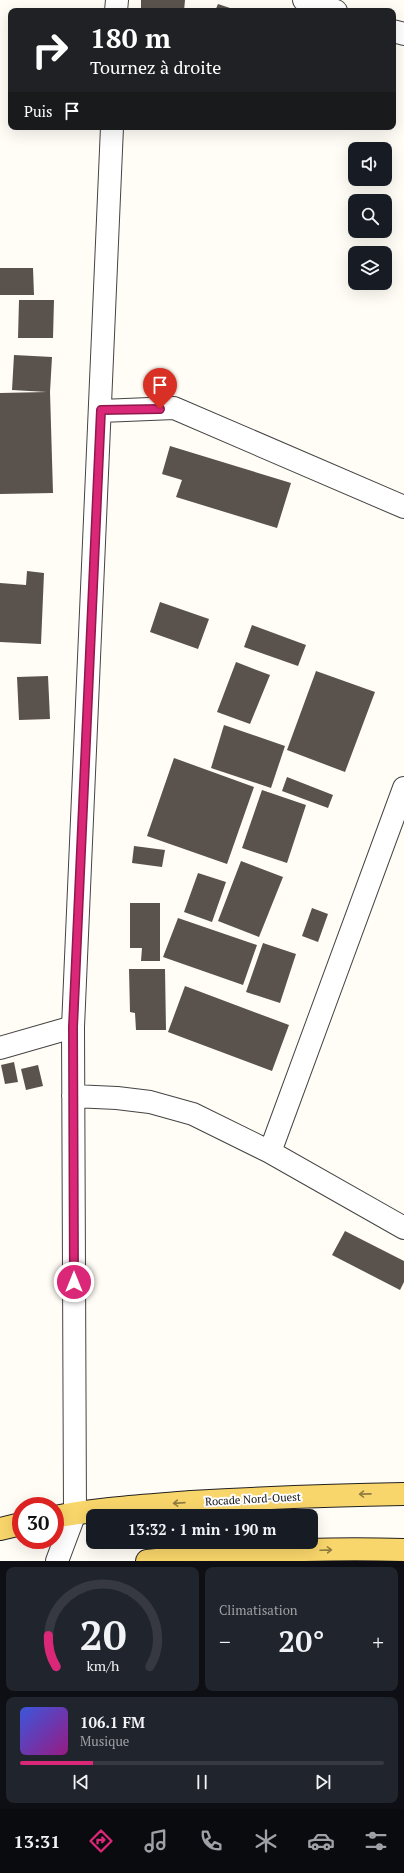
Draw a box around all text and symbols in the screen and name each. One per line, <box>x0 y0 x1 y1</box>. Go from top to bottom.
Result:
text: 180 m <box>90 19 171 56</box>
icon: right <box>24 24 76 76</box>
text: Tournez à droite <box>90 55 221 79</box>
icon: arrive <box>61 100 83 122</box>
text: Puis <box>24 101 53 121</box>
map controls <box>348 142 392 290</box>
button: sound <box>348 142 392 186</box>
button: search <box>348 194 392 238</box>
button: layers <box>348 246 392 290</box>
pin <box>143 368 177 409</box>
icon: arrive <box>149 374 171 396</box>
position arrow <box>53 1261 95 1303</box>
street label: Rocade Nord-Ouest <box>205 1490 301 1508</box>
one-way arrow <box>359 1490 372 1498</box>
speed limit sign: 30 <box>12 1497 64 1549</box>
one-way arrow <box>173 1500 186 1507</box>
text: 13:32 · 1 min · 190 m <box>128 1519 276 1539</box>
one-way arrow <box>319 1546 332 1553</box>
text: Climatisation <box>219 1601 298 1619</box>
text: 20 <box>79 1607 126 1662</box>
text: 20° <box>278 1621 325 1661</box>
text: − <box>219 1627 231 1656</box>
text: + <box>372 1627 384 1656</box>
text: km/h <box>86 1656 120 1675</box>
text: 106.1 FM <box>80 1712 145 1732</box>
text: Musique <box>80 1732 129 1750</box>
icon: previous <box>70 1771 92 1793</box>
icon: pause <box>191 1771 213 1793</box>
icon: next <box>312 1771 334 1793</box>
icon: directions <box>87 1827 115 1855</box>
icon: music <box>142 1827 170 1855</box>
icon: phone <box>197 1827 225 1855</box>
icon: climate <box>252 1827 280 1855</box>
icon: car <box>307 1827 335 1855</box>
icon: filters <box>362 1827 390 1855</box>
text: 13:31 <box>14 1829 60 1853</box>

